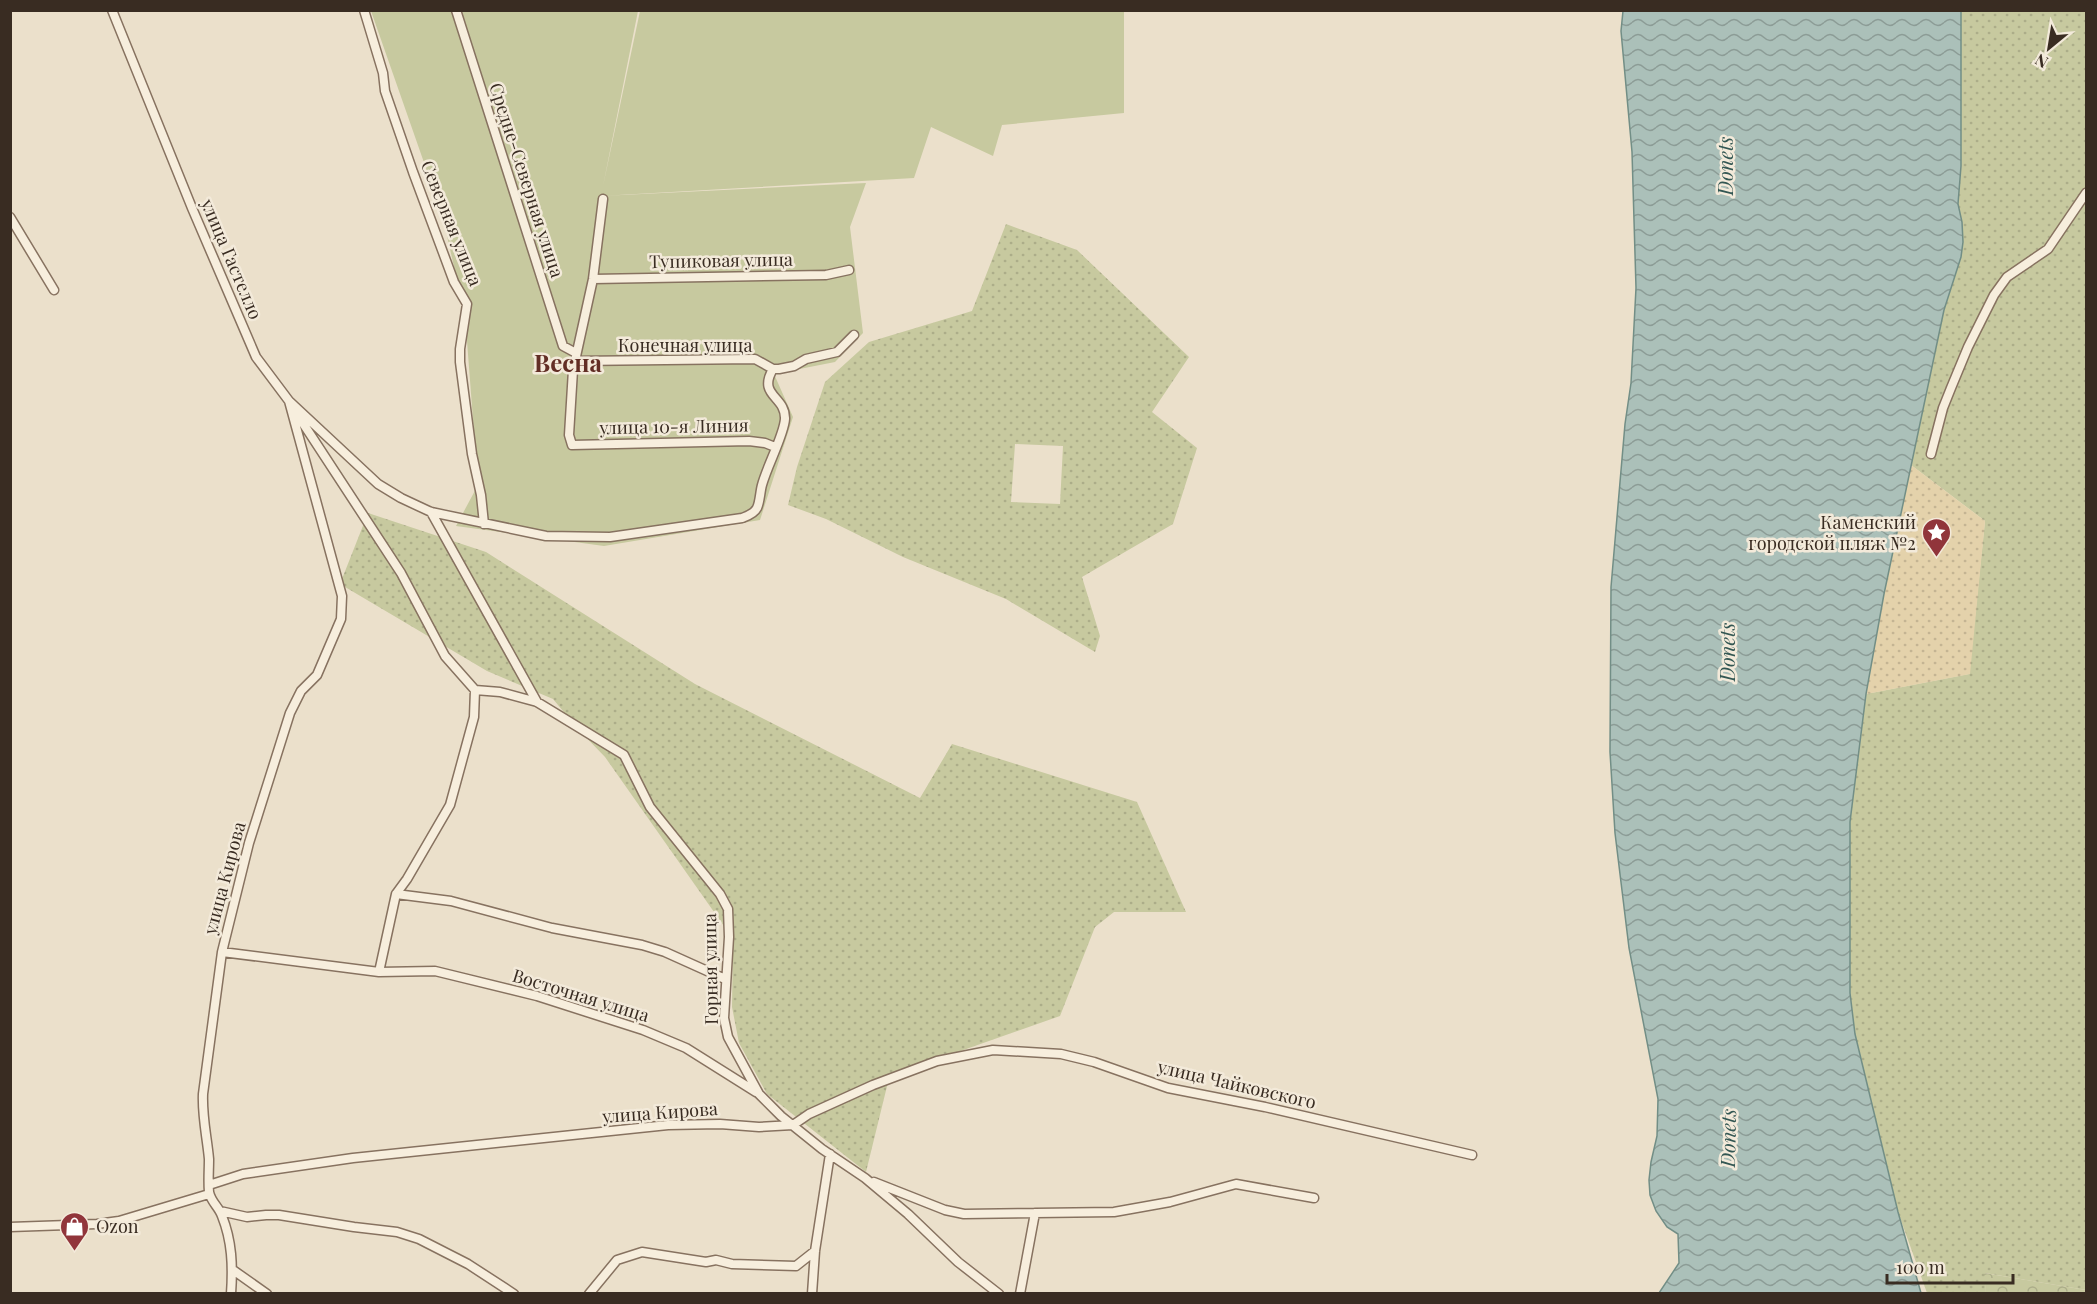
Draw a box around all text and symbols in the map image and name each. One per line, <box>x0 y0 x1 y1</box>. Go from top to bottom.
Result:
north arrow <box>2019 18 2079 78</box>
text: N <box>2031 49 2052 73</box>
street label: Средне-Северная улица <box>484 80 570 280</box>
water label: Donets <box>1711 136 1738 196</box>
street label: Северная улица <box>416 157 488 289</box>
street label: улица Гастелло <box>195 194 268 323</box>
street label: Тупиковая улица <box>649 247 793 273</box>
street label: Конечная улица <box>618 333 752 357</box>
district label: Весна <box>534 346 602 378</box>
street label: улица 10-я Линия <box>598 413 749 439</box>
place label: Каменский городской пляж №2 <box>1748 510 1916 555</box>
place icon: Каменский городской пляж №2 <box>1921 516 1953 558</box>
water label: Donets <box>1713 622 1740 682</box>
street label: улица Кирова <box>197 819 251 938</box>
street label: Горная улица <box>697 913 723 1025</box>
street label: Восточная улица <box>510 963 652 1027</box>
street label: улица Чайковского <box>1154 1054 1319 1114</box>
street label: улица Кирова <box>600 1096 719 1128</box>
water label: Donets <box>1713 1108 1741 1169</box>
shop icon: Ozon <box>59 1210 91 1252</box>
place label: Ozon <box>96 1214 139 1238</box>
scale bar <box>1887 1247 2013 1285</box>
text: 100 m <box>1896 1255 1945 1279</box>

